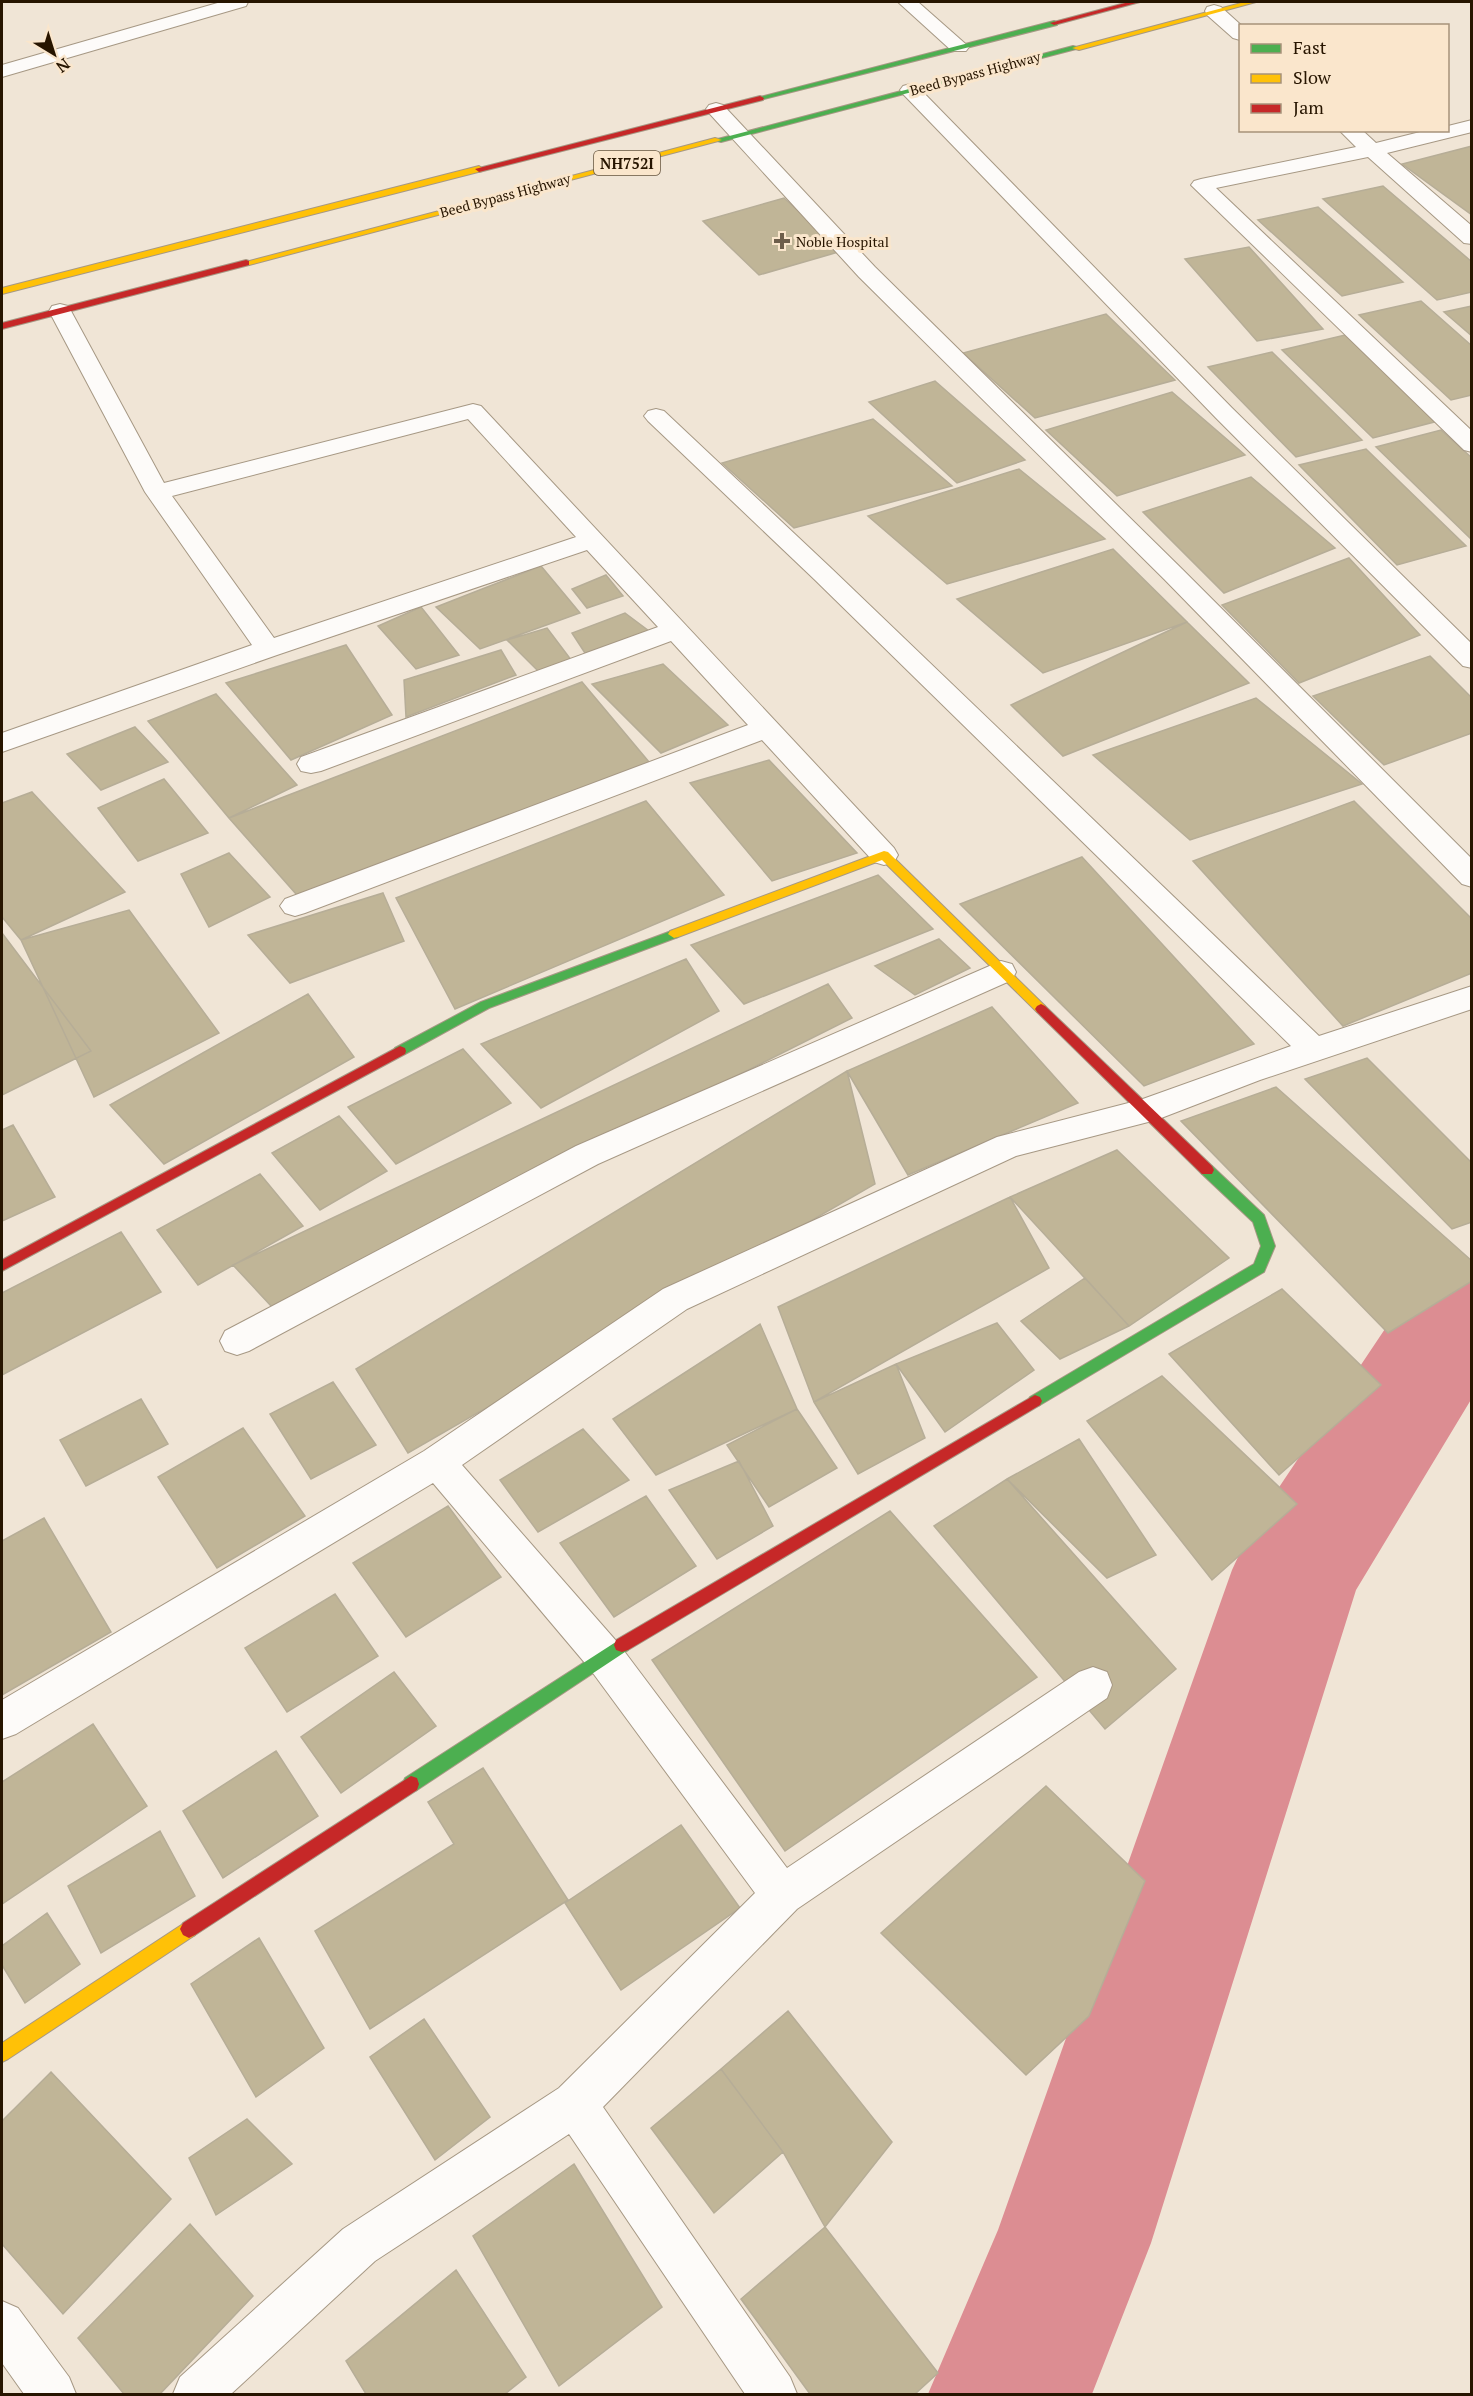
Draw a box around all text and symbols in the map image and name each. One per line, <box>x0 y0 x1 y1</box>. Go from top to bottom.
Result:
north arrow <box>24 24 84 84</box>
legend <box>1239 24 1449 132</box>
text: Fast <box>1293 35 1327 59</box>
street label: Beed Bypass Highway <box>908 46 1043 100</box>
text: N <box>52 53 75 78</box>
text: Slow <box>1293 65 1332 89</box>
text: Jam <box>1293 95 1324 119</box>
road number: NH752I <box>594 151 660 175</box>
street label: Beed Bypass Highway <box>438 168 573 222</box>
marker: Noble Hospital <box>773 232 791 250</box>
place label: Noble Hospital <box>796 232 889 251</box>

